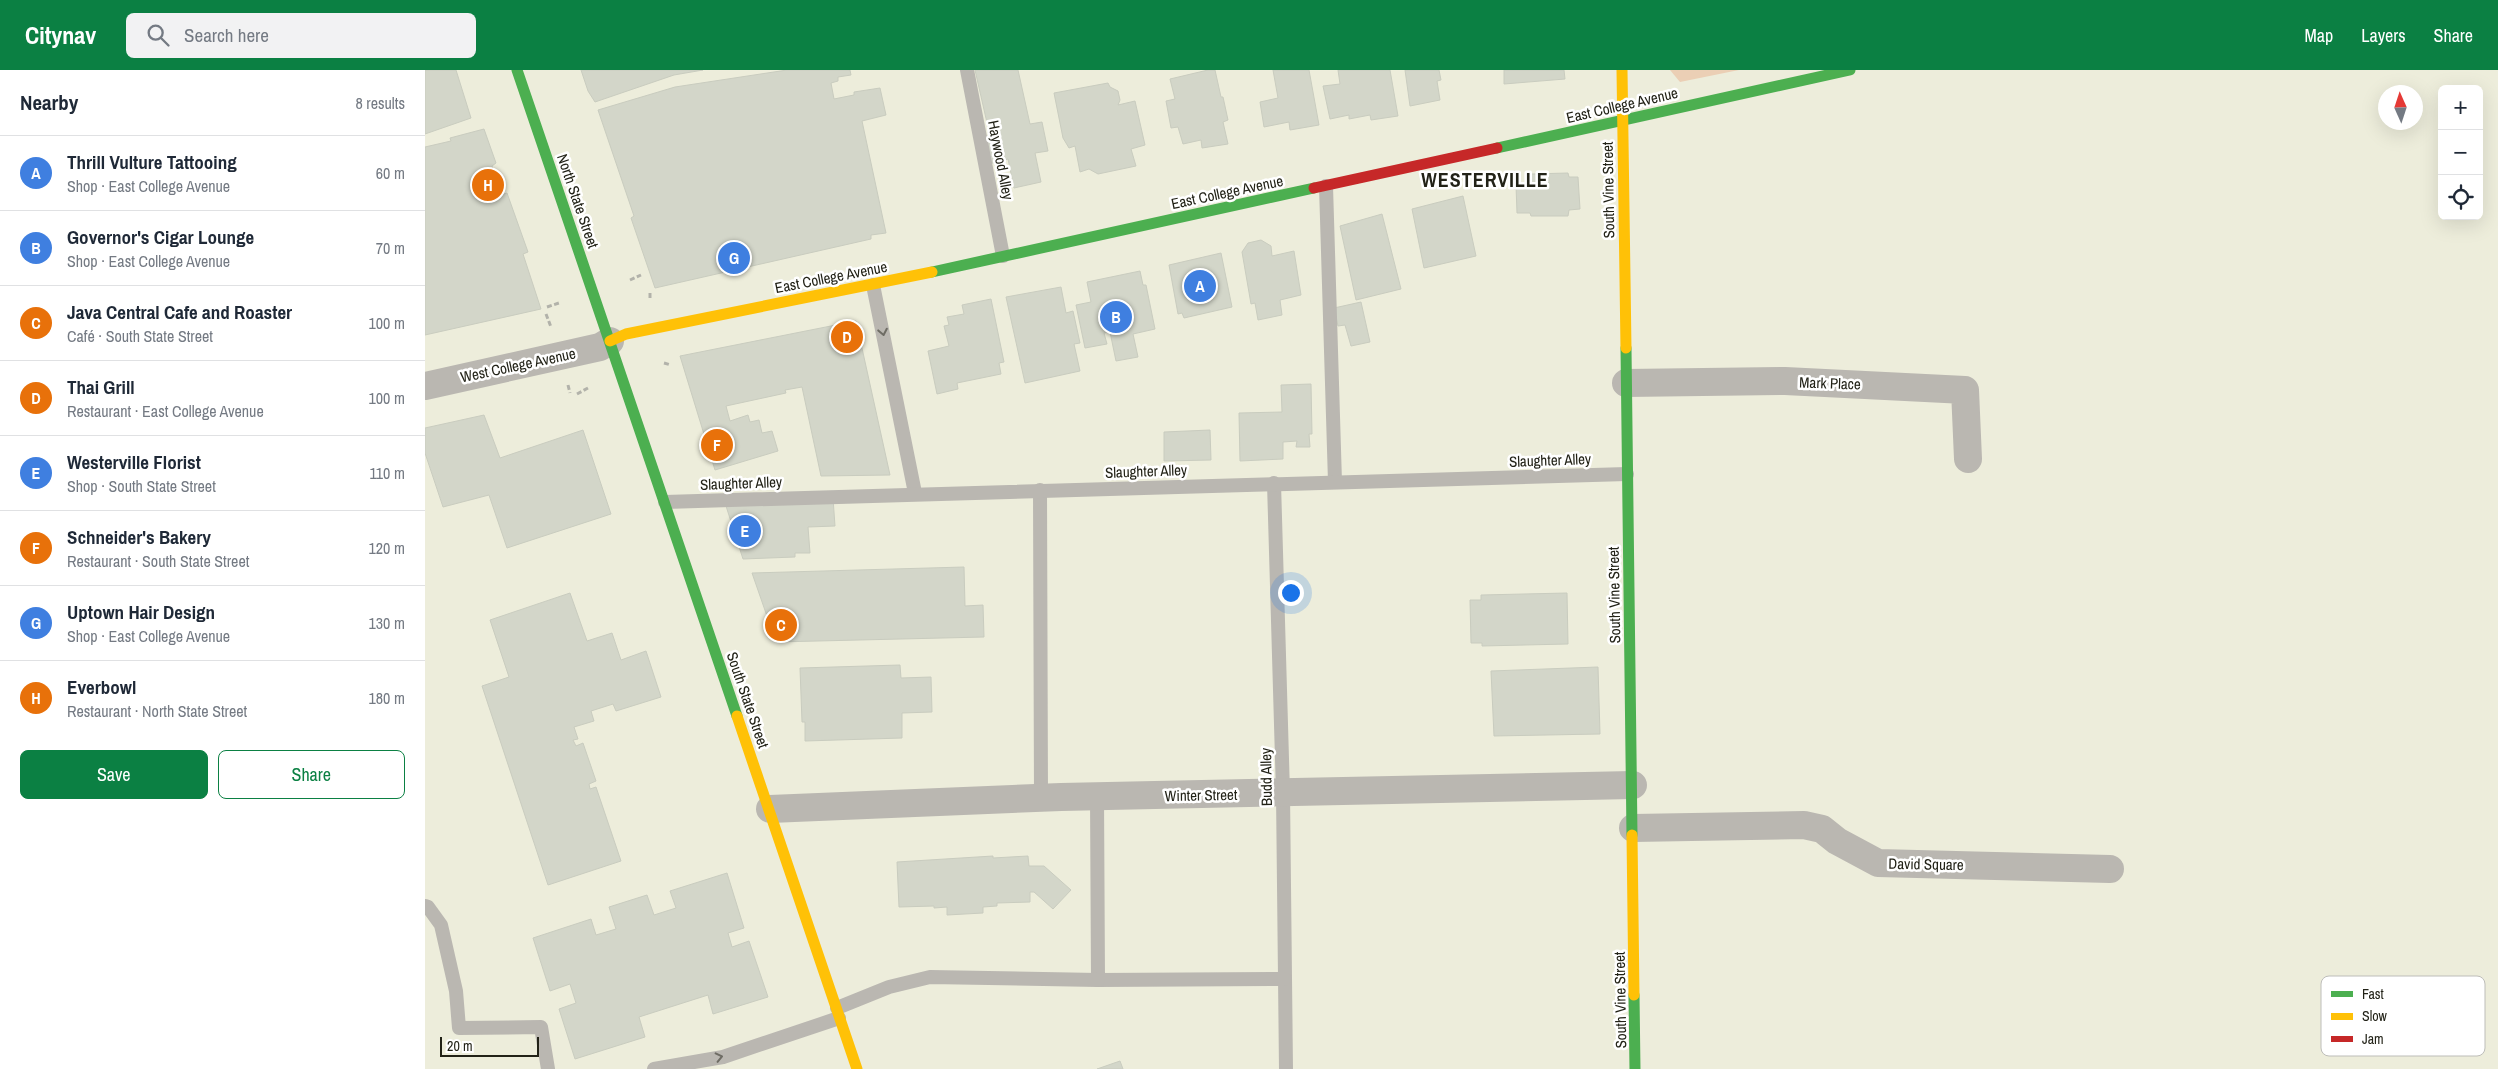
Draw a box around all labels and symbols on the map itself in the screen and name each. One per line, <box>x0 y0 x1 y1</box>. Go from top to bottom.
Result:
street label: East College Avenue <box>1564 82 1680 128</box>
north arrow <box>2378 85 2423 130</box>
street label: Haywood Alley <box>983 118 1019 202</box>
street label: South Vine Street <box>1597 141 1619 239</box>
street label: North State Street <box>552 151 604 252</box>
pin: H <box>472 166 504 204</box>
district label: WESTERVILLE <box>1421 166 1549 193</box>
street label: East College Avenue <box>1169 170 1285 214</box>
pin: G <box>718 239 750 277</box>
street label: East College Avenue <box>773 256 889 298</box>
pin: A <box>1184 267 1216 305</box>
pin: B <box>1100 298 1132 336</box>
pin: D <box>831 318 863 356</box>
one-way arrow <box>877 328 887 337</box>
street label: West College Avenue <box>459 343 578 387</box>
street label: Mark Place <box>1799 371 1861 395</box>
pin: F <box>701 426 733 464</box>
street label: Slaughter Alley <box>1509 448 1592 472</box>
street label: Slaughter Alley <box>1105 459 1188 483</box>
street label: Slaughter Alley <box>700 471 783 495</box>
pin: E <box>729 512 761 550</box>
street label: South Vine Street <box>1603 546 1625 644</box>
your location <box>1278 580 1304 606</box>
pin: C <box>765 606 797 644</box>
street label: South State Street <box>722 649 774 751</box>
street label: Budd Alley <box>1255 747 1277 806</box>
street label: Winter Street <box>1165 784 1238 806</box>
street label: David Square <box>1888 853 1964 875</box>
street label: South Vine Street <box>1609 951 1631 1049</box>
legend <box>2321 976 2485 1056</box>
text: Fast <box>2362 985 2384 1003</box>
text: Slow <box>2362 1007 2388 1025</box>
text: Jam <box>2362 1030 2384 1048</box>
scale bar <box>440 1034 539 1057</box>
one-way arrow <box>715 1052 724 1063</box>

